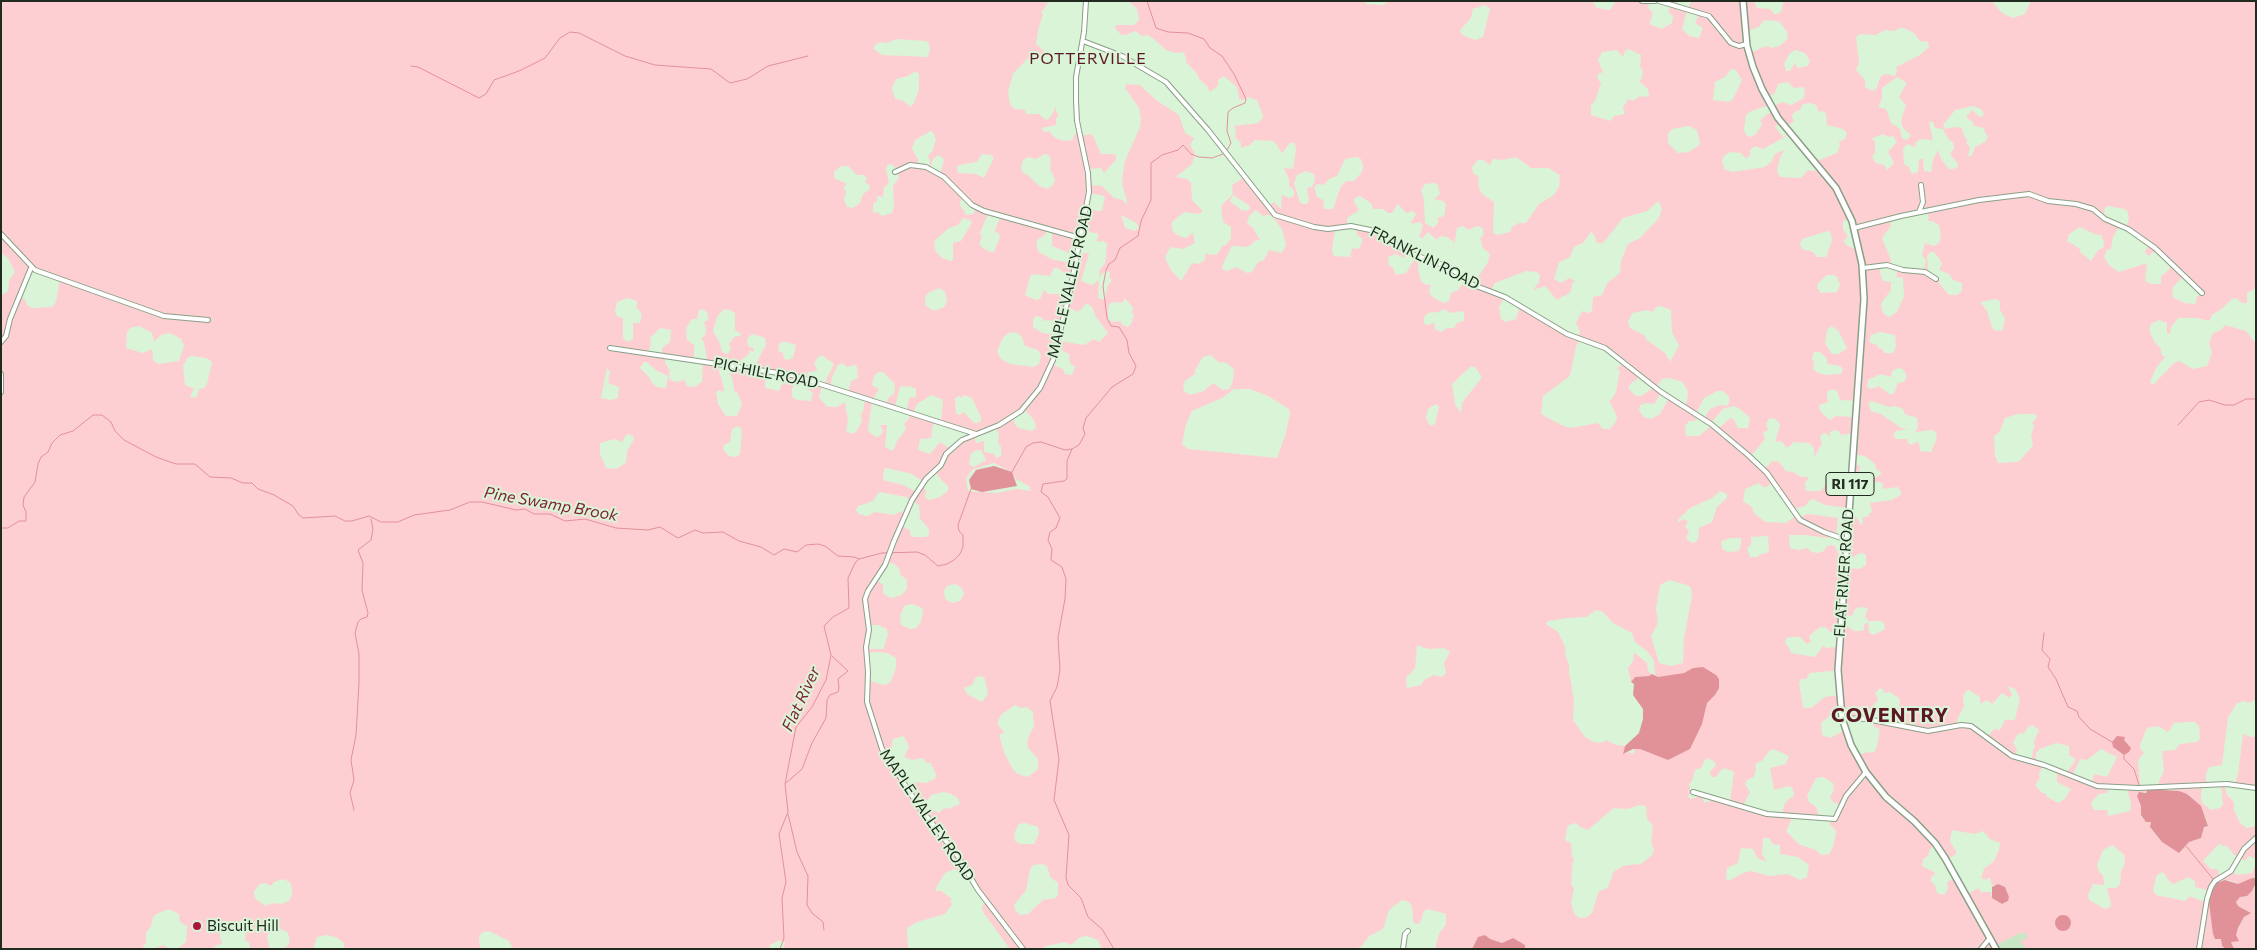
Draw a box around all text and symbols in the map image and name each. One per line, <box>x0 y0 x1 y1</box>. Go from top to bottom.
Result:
district label: POTTERVILLE <box>1028 49 1148 69</box>
street label: MAPLE VALLEY ROAD <box>1044 204 1096 360</box>
street label: FRANKLIN ROAD <box>1367 223 1483 293</box>
street label: PIG HILL ROAD <box>712 354 820 392</box>
road number: RI 117 <box>1826 472 1874 496</box>
water label: Pine Swamp Brook <box>483 483 619 525</box>
street label: FLAT RIVER ROAD <box>1831 508 1857 638</box>
water label: Flat River <box>778 664 824 734</box>
district label: COVENTRY <box>1830 703 1950 727</box>
street label: MAPLE VALLEY ROAD <box>876 745 978 885</box>
place label: Biscuit Hill <box>207 917 279 935</box>
marker: Biscuit Hill <box>191 920 203 932</box>

